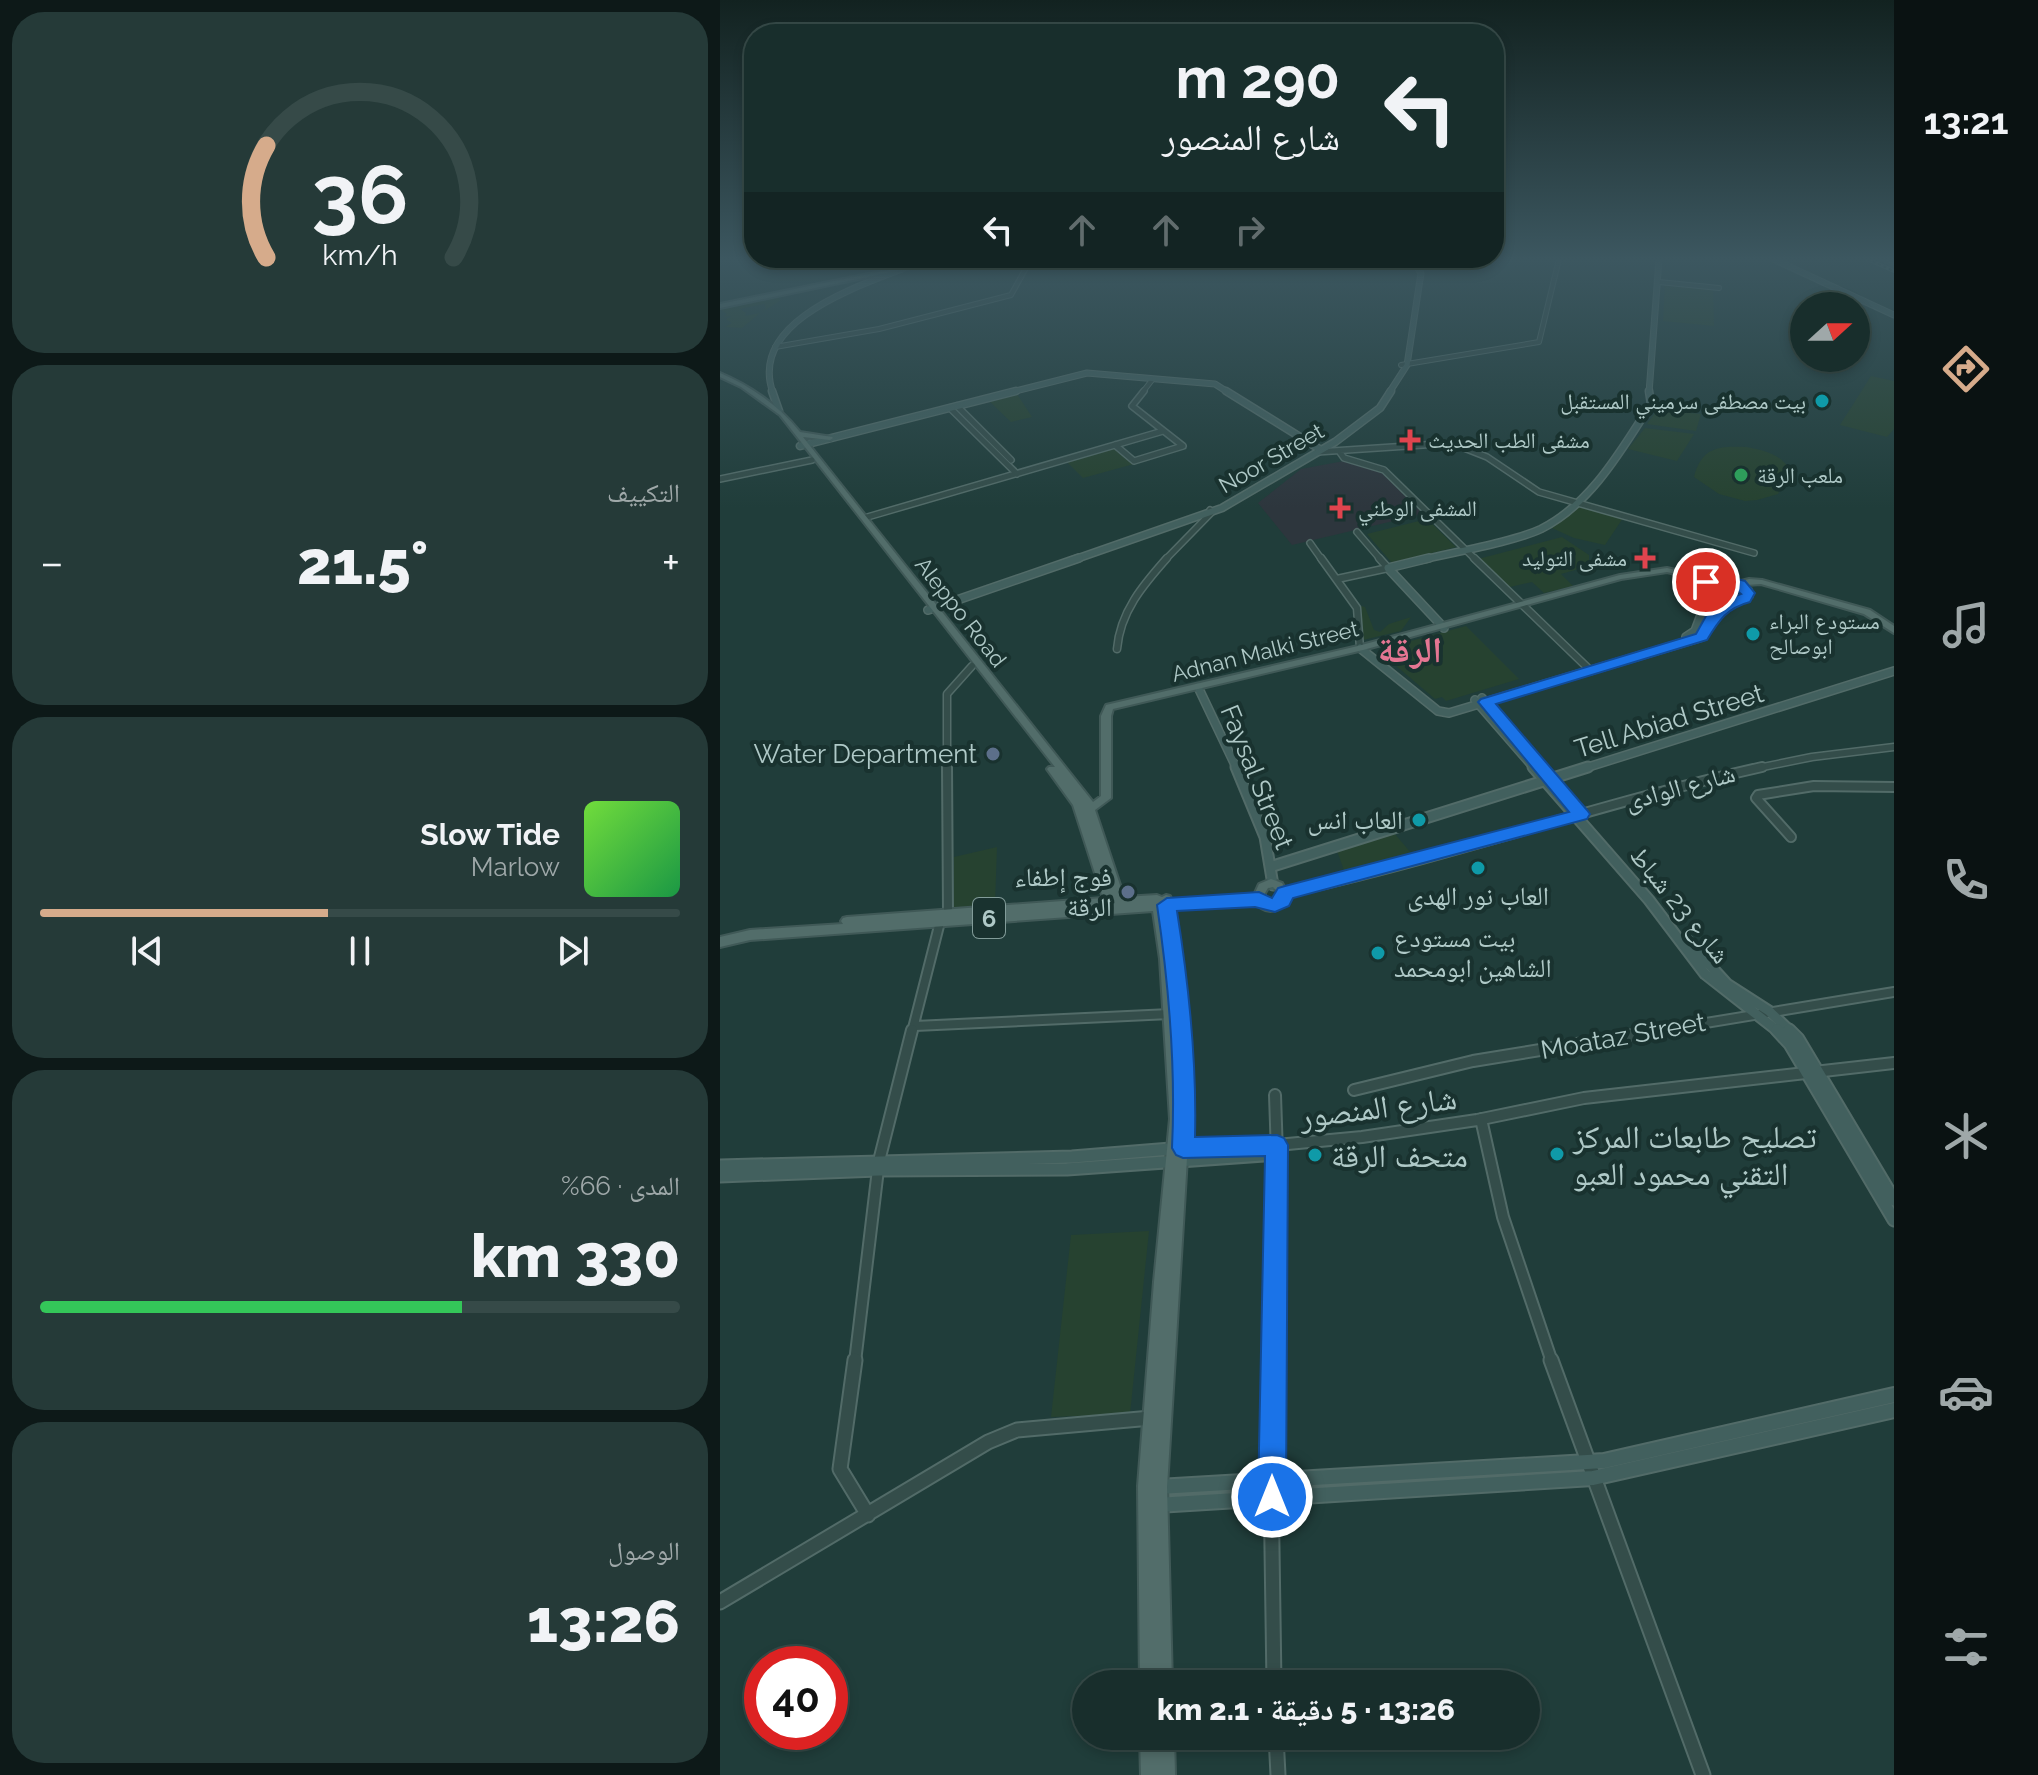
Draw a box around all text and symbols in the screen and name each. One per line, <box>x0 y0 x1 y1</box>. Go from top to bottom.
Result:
text: 290 m <box>1175 45 1340 111</box>
icon: left <box>1368 56 1472 160</box>
text: 13:21 <box>1924 100 2008 142</box>
text: شارع المنصور <box>1162 116 1340 158</box>
text: 36 <box>312 146 408 243</box>
icon: left <box>976 208 1020 252</box>
icon: ahead <box>1060 208 1104 252</box>
icon: ahead <box>1144 208 1188 252</box>
icon: right <box>1228 208 1272 252</box>
text: km/h <box>322 238 398 272</box>
north arrow <box>1790 292 1870 372</box>
map controls <box>1790 292 1870 372</box>
icon: directions <box>1938 341 1994 397</box>
place label: بيت مصطفى سرميني المستقبل <box>1560 388 1806 419</box>
marker: بيت مصطفى سرميني المستقبل <box>1813 392 1831 410</box>
street label: Noor Street <box>1214 417 1329 498</box>
place label: مشفى الطب الحديث <box>1428 427 1590 454</box>
marker: مشفى الطب الحديث <box>1399 429 1421 451</box>
place label: ملعب الرقة <box>1757 462 1843 488</box>
marker: ملعب الرقة <box>1732 466 1750 484</box>
text: التكييف <box>607 478 680 508</box>
place label: المشفى الوطني <box>1358 495 1477 526</box>
marker: المشفى الوطني <box>1329 497 1351 519</box>
text: 21.5° <box>297 528 428 598</box>
text: − <box>40 537 64 588</box>
text: + <box>662 537 680 588</box>
place label: مشفى التوليد <box>1522 545 1627 572</box>
marker: مشفى التوليد <box>1634 547 1656 569</box>
pin <box>1672 548 1740 616</box>
street label: Aleppo Road <box>910 552 1012 672</box>
icon: arrive <box>1684 560 1728 604</box>
icon: music <box>1938 597 1994 653</box>
place label: مستودع البراء ابوصالح <box>1769 608 1880 660</box>
street label: Adnan Malki Street <box>1169 615 1362 687</box>
marker: مستودع البراء ابوصالح <box>1744 625 1762 643</box>
district label: الرقة <box>1378 628 1442 670</box>
street label: Tell Abiad Street <box>1571 678 1767 764</box>
street label: Faysal Street <box>1214 701 1300 854</box>
place label: Water Department <box>753 739 977 769</box>
marker: Water Department <box>984 745 1002 763</box>
street label: شارع الوادى <box>1622 758 1739 817</box>
place label: العاب انس <box>1307 805 1403 836</box>
marker: العاب انس <box>1410 811 1428 829</box>
text: Slow Tide <box>420 817 560 852</box>
street label: شارع 23 شباط <box>1623 841 1736 970</box>
text: Marlow <box>471 852 560 882</box>
icon: phone <box>1938 852 1994 908</box>
marker: العاب نور الهدى <box>1469 859 1487 877</box>
place label: فوج إطفاء الرقة <box>1014 862 1112 922</box>
place label: العاب نور الهدى <box>1407 881 1549 912</box>
marker: فوج إطفاء الرقة <box>1119 883 1137 901</box>
road number: 6 <box>973 898 1005 938</box>
place label: بيت مستودع الشاهين ابومحمد <box>1394 923 1552 984</box>
icon: previous <box>125 929 169 973</box>
icon: pause <box>338 929 382 973</box>
icon: next <box>551 929 595 973</box>
marker: بيت مستودع الشاهين ابومحمد <box>1369 944 1387 962</box>
street label: Moataz Street <box>1538 1007 1708 1065</box>
street label: شارع المنصور <box>1296 1079 1459 1137</box>
icon: climate <box>1938 1108 1994 1164</box>
place label: تصليح طابعات المركز التقني محمود العبو <box>1572 1118 1817 1199</box>
place label: متحف الرقة <box>1331 1137 1468 1174</box>
marker: تصليح طابعات المركز التقني محمود العبو <box>1548 1145 1566 1163</box>
marker: متحف الرقة <box>1306 1146 1324 1164</box>
text: المدى · 66% <box>561 1171 680 1201</box>
text: 330 km <box>471 1221 680 1291</box>
icon: car <box>1938 1364 1994 1420</box>
position arrow <box>1230 1455 1314 1539</box>
text: الوصول <box>608 1536 680 1566</box>
text: 13:26 <box>527 1586 680 1656</box>
icon: filters <box>1938 1619 1994 1675</box>
speed limit sign: 40 <box>744 1646 848 1750</box>
text: 13:26 · 5 دقيقة · 2.1 km <box>1157 1692 1455 1727</box>

